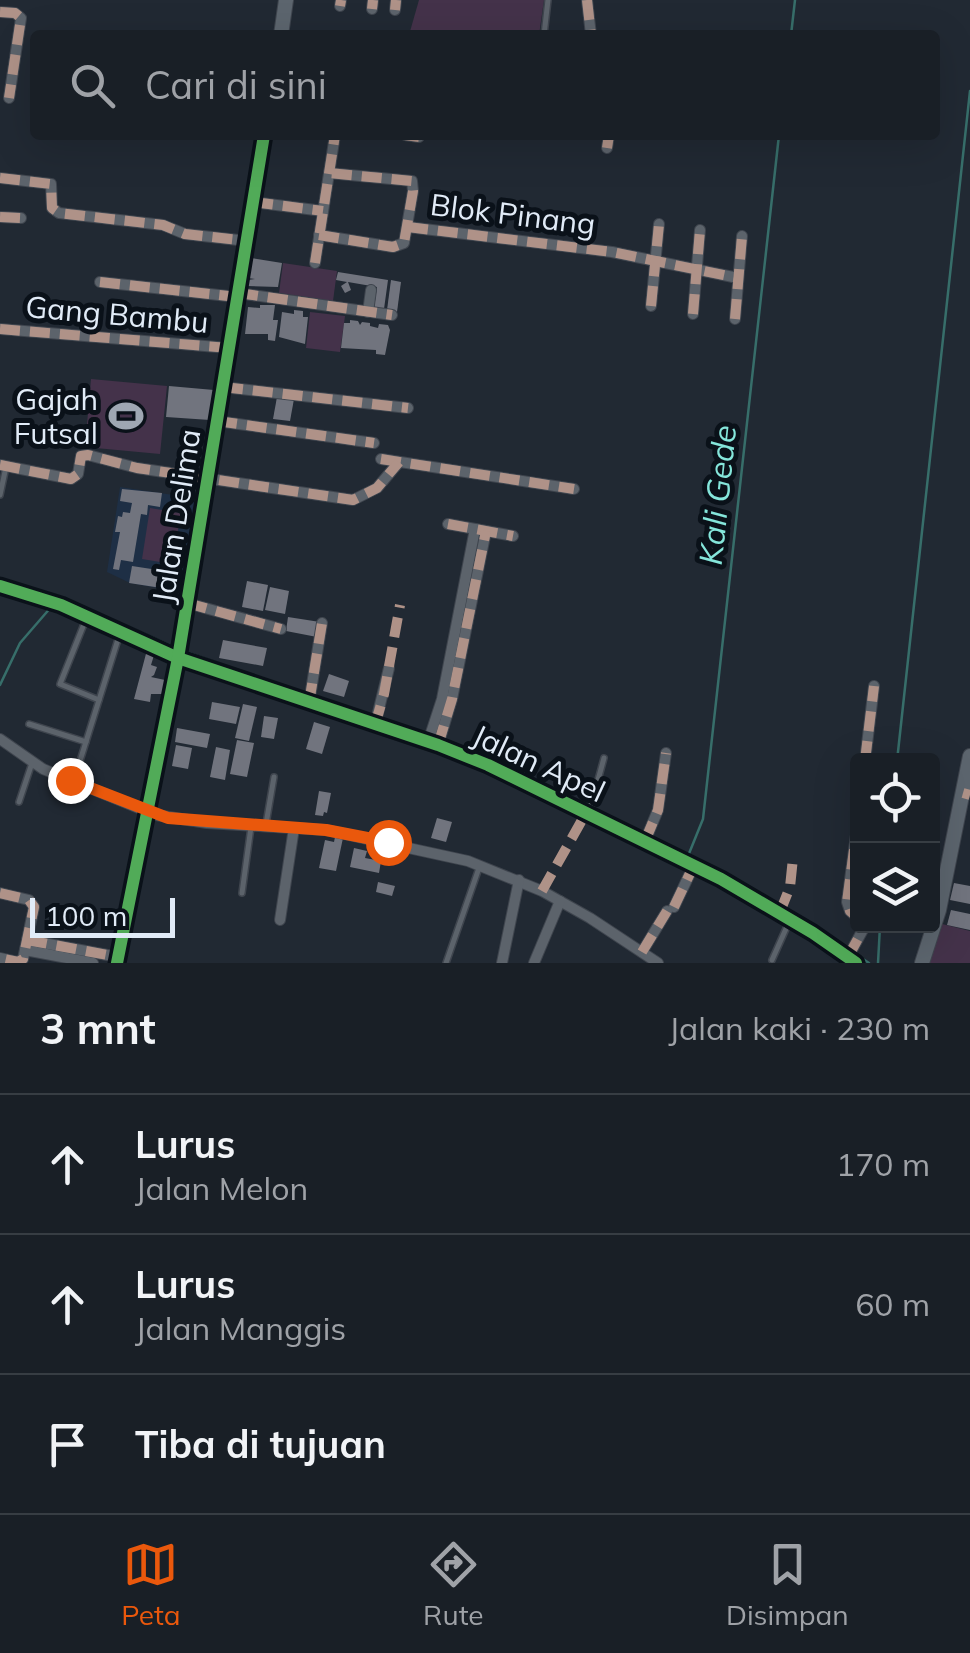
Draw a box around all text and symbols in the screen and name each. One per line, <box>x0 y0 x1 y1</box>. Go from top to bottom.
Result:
search box <box>30 30 940 140</box>
icon: search <box>65 58 120 113</box>
text: Cari di sini <box>145 61 327 109</box>
street label: Blok Pinang <box>428 185 598 243</box>
street label: Gang Bambu <box>24 287 210 341</box>
place label: Gajah Futsal <box>14 380 98 452</box>
sports icon: Gajah Futsal <box>107 397 145 435</box>
water label: Kali Gede <box>690 423 744 567</box>
street label: Jalan Delima <box>143 426 209 606</box>
street label: Jalan Apel <box>467 716 611 810</box>
map controls <box>850 753 940 933</box>
button: locate <box>850 753 940 843</box>
route end <box>48 758 94 804</box>
route start <box>366 820 412 866</box>
button: layers <box>850 843 940 933</box>
scale bar <box>30 893 175 938</box>
text: 100 m <box>45 898 127 933</box>
text: 3 mnt <box>40 1002 156 1055</box>
text: Jalan kaki · 230 m <box>669 1008 930 1048</box>
text: Lurus <box>135 1120 235 1168</box>
icon: ahead <box>40 1137 95 1192</box>
text: 170 m <box>836 1144 930 1184</box>
text: Jalan Melon <box>135 1168 308 1208</box>
text: Lurus <box>135 1260 235 1308</box>
icon: ahead <box>40 1277 95 1332</box>
text: 60 m <box>855 1284 930 1324</box>
text: Jalan Manggis <box>135 1308 346 1348</box>
icon: arrive <box>40 1417 95 1472</box>
text: Tiba di tujuan <box>135 1420 386 1468</box>
tab: Peta <box>121 1537 181 1632</box>
tab: Rute <box>423 1537 484 1632</box>
tab: Disimpan <box>726 1537 849 1632</box>

